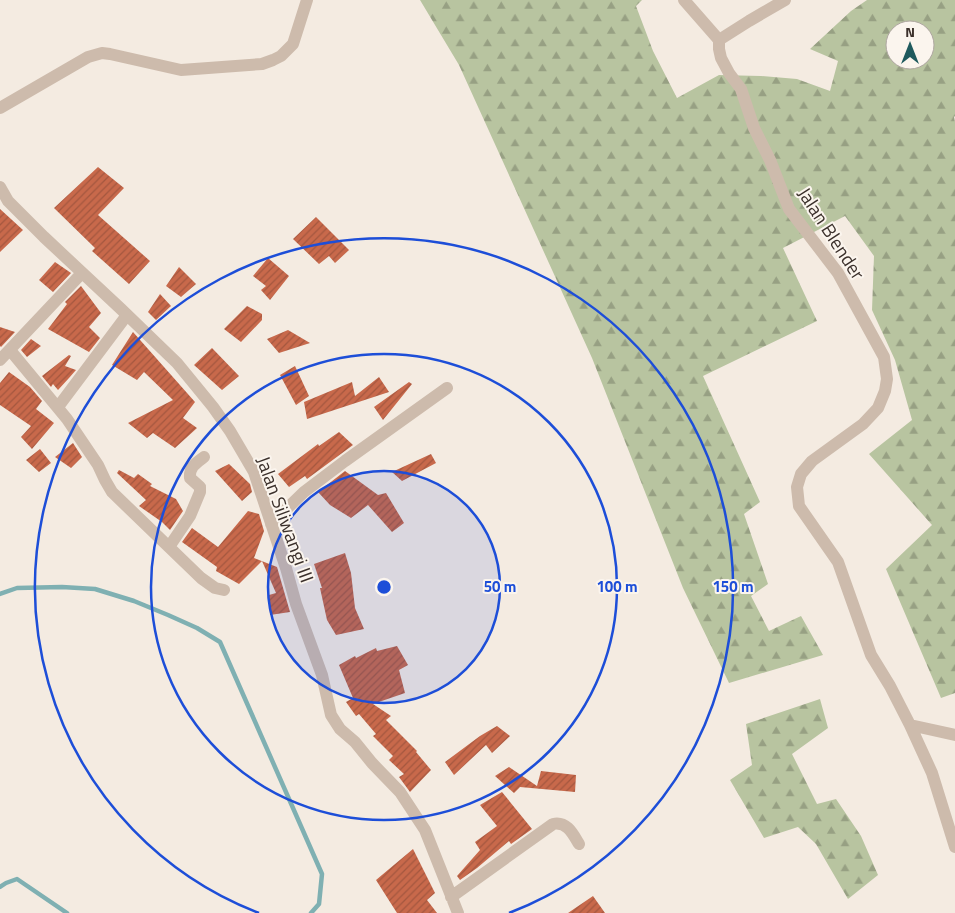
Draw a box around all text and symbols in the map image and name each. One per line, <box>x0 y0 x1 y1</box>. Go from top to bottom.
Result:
north arrow <box>885 20 935 70</box>
text: N <box>905 21 915 42</box>
street label: Jalan Blender <box>791 181 873 285</box>
street label: Jalan Siliwangi III <box>250 452 322 586</box>
text: 50 m <box>484 575 516 598</box>
text: 100 m <box>596 575 638 598</box>
text: 150 m <box>712 575 754 598</box>
centre of rings <box>375 578 393 596</box>

